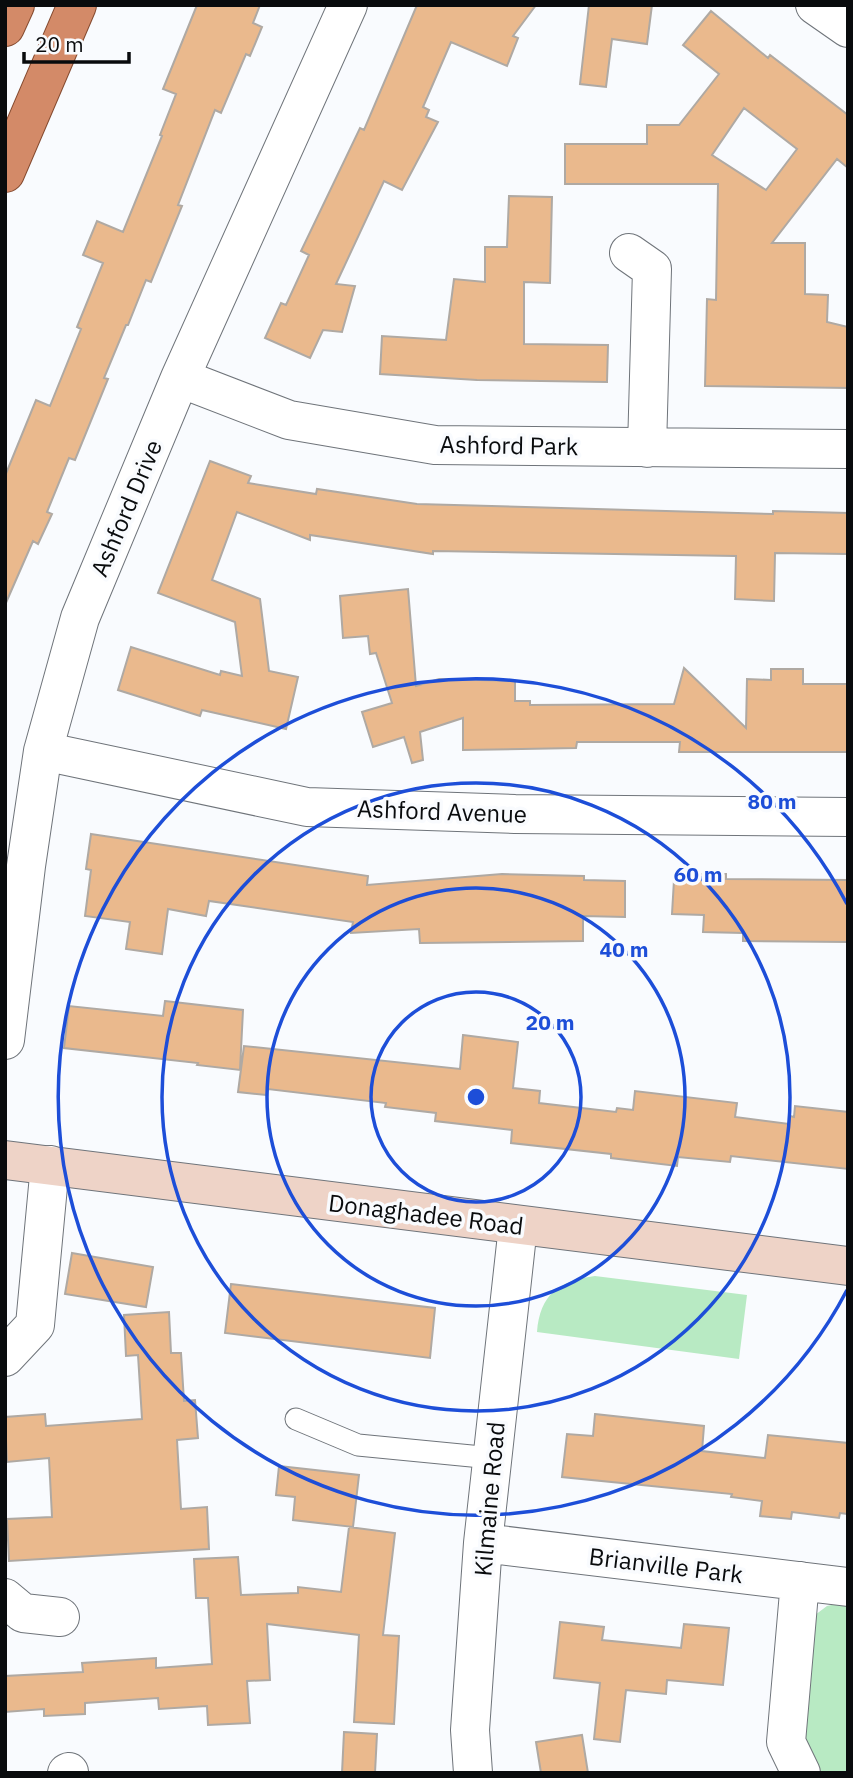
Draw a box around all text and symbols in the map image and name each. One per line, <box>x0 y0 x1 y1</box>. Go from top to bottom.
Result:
scale bar <box>24 21 130 65</box>
text: 20 m <box>35 30 84 58</box>
street label: Ashford Park <box>439 428 579 462</box>
street label: Ashford Drive <box>83 435 169 581</box>
text: 80 m <box>748 787 796 815</box>
street label: Ashford Avenue <box>356 792 528 830</box>
text: 60 m <box>674 860 722 888</box>
text: 40 m <box>600 935 648 963</box>
text: 20 m <box>526 1008 574 1036</box>
centre of rings <box>464 1085 488 1109</box>
street label: Donaghadee Road <box>327 1186 525 1242</box>
street label: Kilmaine Road <box>466 1420 512 1578</box>
street label: Brianville Park <box>587 1540 745 1590</box>

